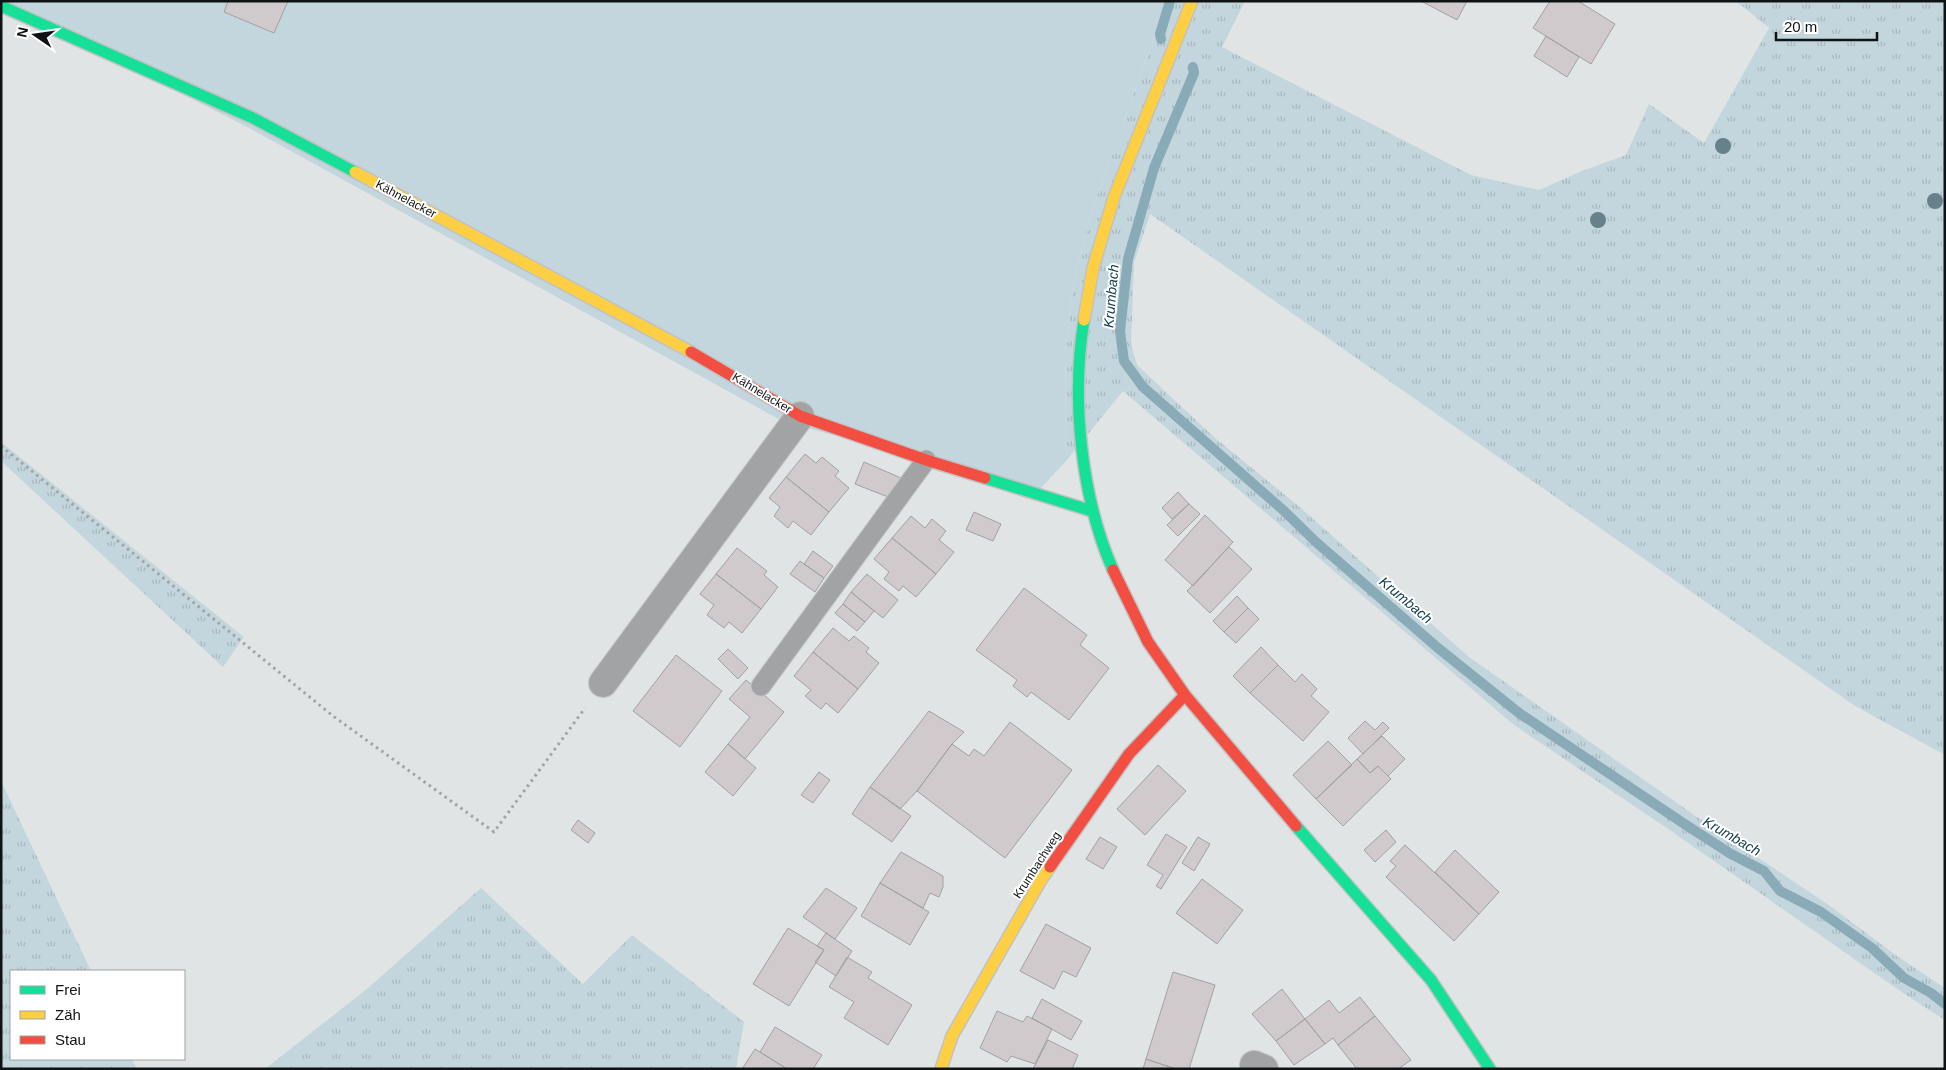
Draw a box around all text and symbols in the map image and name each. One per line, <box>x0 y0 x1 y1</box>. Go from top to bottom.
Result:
north arrow <box>10 10 60 60</box>
scale bar <box>1776 10 1877 42</box>
text: 20 m <box>1784 18 1817 35</box>
text: N <box>13 25 31 39</box>
street label: Kähnelacker <box>373 177 439 221</box>
water label: Krumbach <box>1100 263 1122 328</box>
street label: Kähnelacker <box>730 370 794 416</box>
water label: Krumbach <box>1376 573 1436 627</box>
water label: Krumbach <box>1700 813 1764 859</box>
street label: Krumbachweg <box>1010 829 1064 901</box>
legend <box>10 970 185 1060</box>
text: Frei <box>55 981 81 998</box>
text: Zäh <box>55 1006 81 1023</box>
text: Stau <box>55 1031 86 1048</box>

